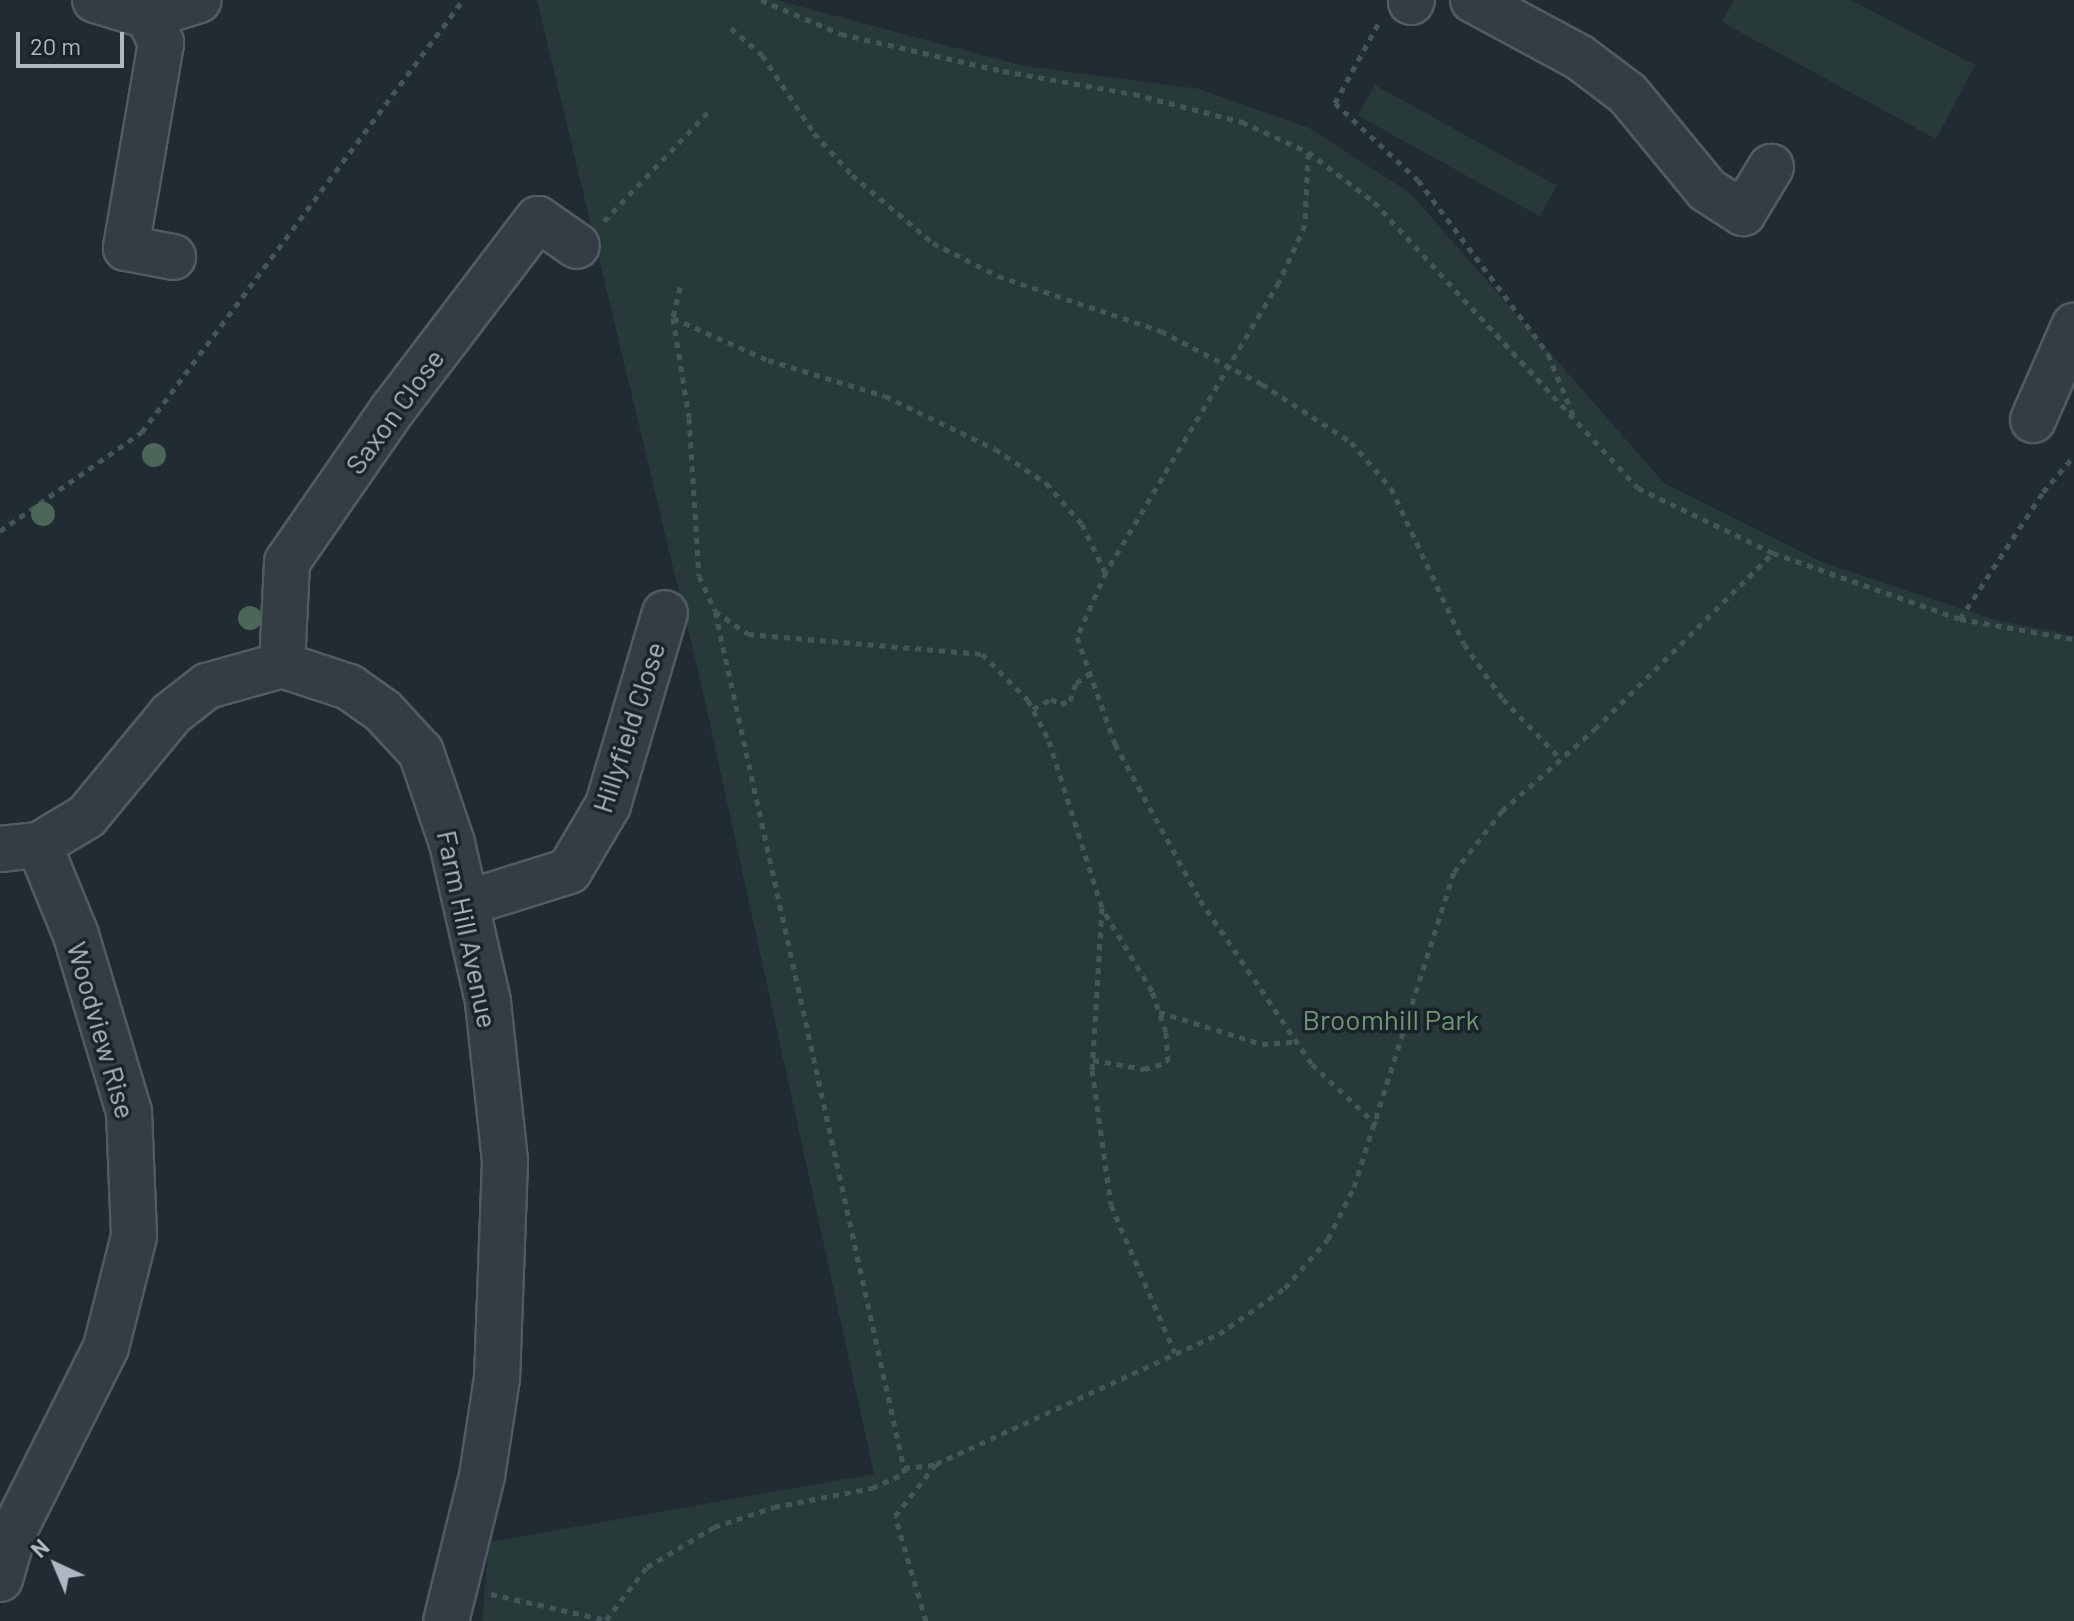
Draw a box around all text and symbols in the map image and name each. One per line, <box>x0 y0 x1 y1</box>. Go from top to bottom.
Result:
scale bar <box>20 16 128 66</box>
text: 20 m <box>30 31 81 60</box>
street label: Saxon Close <box>337 342 451 480</box>
street label: Hillyfield Close <box>585 637 671 817</box>
street label: Farm Hill Avenue <box>431 827 505 1031</box>
street label: Woodview Rise <box>61 938 143 1122</box>
park label: Broomhill Park <box>1303 1002 1479 1036</box>
north arrow <box>16 1525 96 1605</box>
text: N <box>25 1533 54 1562</box>

